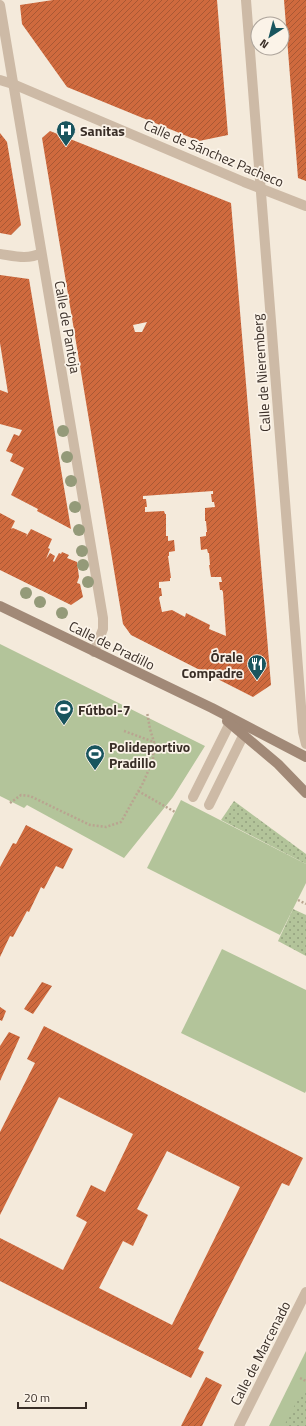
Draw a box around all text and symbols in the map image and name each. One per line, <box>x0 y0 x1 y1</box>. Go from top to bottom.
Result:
north arrow <box>250 16 290 56</box>
text: N <box>256 35 272 53</box>
street label: Calle de Sánchez Pacheco <box>141 114 287 192</box>
hospital icon: Sanitas <box>55 119 77 147</box>
place label: Sanitas <box>80 120 125 141</box>
street label: Calle de Pantoja <box>50 279 86 375</box>
street label: Calle de Nieremberg <box>246 313 276 433</box>
street label: Calle de Pradillo <box>65 615 159 675</box>
place label: Órale Compadre <box>182 646 243 683</box>
restaurant icon: Órale Compadre <box>246 653 268 681</box>
sports icon: Fútbol-7 <box>53 698 75 726</box>
place label: Fútbol-7 <box>78 699 131 720</box>
place label: Polideportivo Pradillo <box>109 736 190 773</box>
sports icon: Polideportivo Pradillo <box>84 743 106 771</box>
street label: Calle de Marcenado <box>225 1297 295 1409</box>
scale bar <box>18 1384 86 1410</box>
text: 20 m <box>24 1388 50 1407</box>

